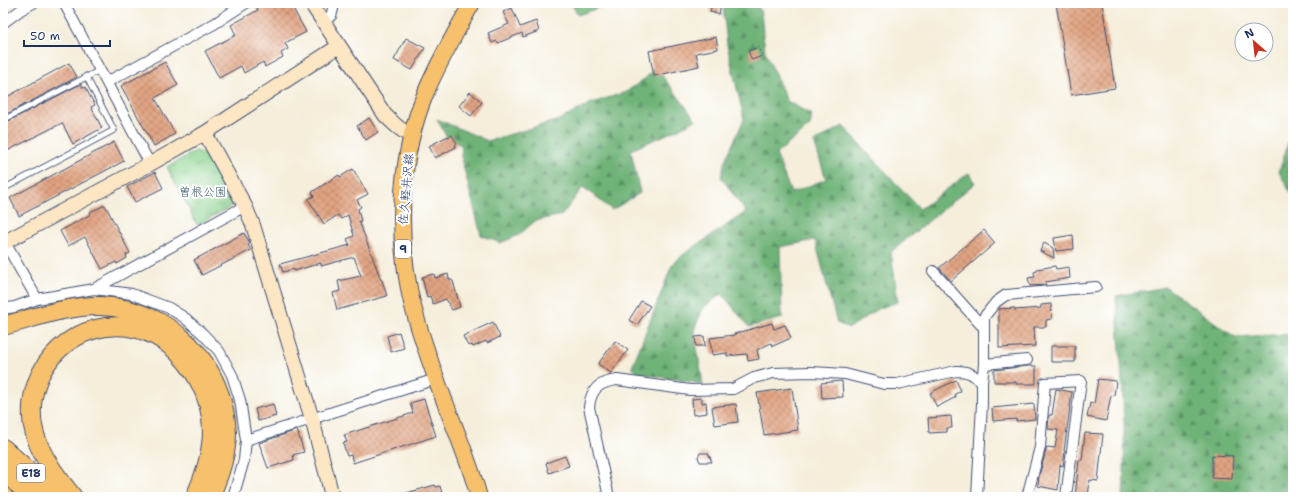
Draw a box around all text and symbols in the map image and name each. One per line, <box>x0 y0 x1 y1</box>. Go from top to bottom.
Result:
scale bar <box>24 22 110 48</box>
north arrow <box>1234 22 1274 62</box>
text: N <box>1242 25 1257 42</box>
text: 50 m <box>30 28 60 44</box>
street label: 佐久軽井沢線 <box>395 152 417 226</box>
park label: 曽根公園 <box>179 184 227 200</box>
road number: 9 <box>395 240 411 258</box>
road number: E18 <box>17 464 45 482</box>

